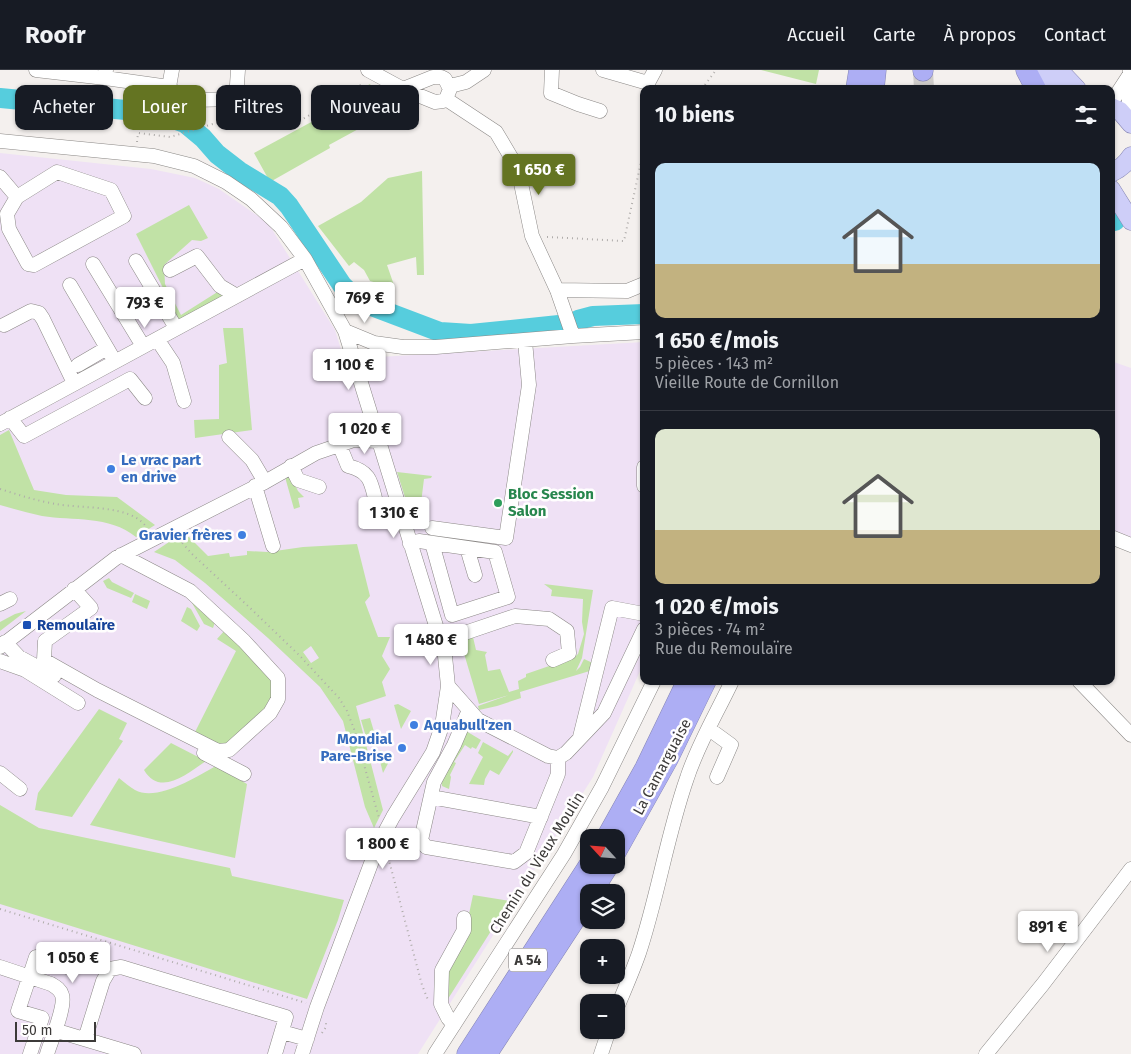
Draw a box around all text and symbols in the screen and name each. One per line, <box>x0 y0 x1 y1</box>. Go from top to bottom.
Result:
text: Roofr <box>25 21 86 49</box>
text: Accueil <box>787 24 845 46</box>
text: Carte <box>873 24 916 46</box>
text: À propos <box>944 24 1016 46</box>
text: Contact <box>1044 24 1106 46</box>
chip: Acheter <box>15 85 113 130</box>
chip: Louer <box>123 85 206 130</box>
chip: Filtres <box>216 85 301 130</box>
chip: Nouveau <box>311 85 419 130</box>
icon: filters <box>1072 101 1100 129</box>
text: 10 biens <box>655 102 734 128</box>
pin: 1 650 € <box>493 154 585 196</box>
text: 1 650 € <box>513 160 565 179</box>
icon: home <box>833 196 923 286</box>
pin: 769 € <box>330 282 400 324</box>
pin: 793 € <box>110 286 180 329</box>
text: 769 € <box>346 288 384 307</box>
text: 793 € <box>126 293 164 312</box>
text: 1 650 €/mois <box>655 328 779 354</box>
pin: 1 100 € <box>303 348 395 391</box>
text: 5 pièces · 143 m² <box>655 354 773 373</box>
text: 1 100 € <box>324 355 374 374</box>
text: Vieille Route de Cornillon <box>655 373 839 392</box>
pin: 1 020 € <box>319 412 411 455</box>
text: 1 020 € <box>339 419 391 438</box>
place label: Le vrac part en drive <box>121 451 201 486</box>
icon: home <box>833 461 923 551</box>
marker: Le vrac part en drive <box>105 463 117 475</box>
place label: Bloc Session Salon <box>508 485 594 520</box>
pin: 1 310 € <box>348 496 440 539</box>
marker: Bloc Session Salon <box>492 497 504 509</box>
text: 1 310 € <box>369 503 419 522</box>
place label: Gravier frères <box>139 526 232 544</box>
marker: Gravier frères <box>236 529 248 541</box>
text: 1 020 €/mois <box>655 594 779 620</box>
place label: Remoulaïre <box>37 616 115 634</box>
marker: Remoulaïre <box>21 619 33 631</box>
text: 3 pièces · 74 m² <box>655 620 765 639</box>
pin: 1 480 € <box>385 624 477 666</box>
text: 1 480 € <box>405 630 457 649</box>
text: Rue du Remoulaïre <box>655 639 793 658</box>
place label: Aquabull'zen <box>423 716 512 734</box>
street label: La Camarguaise <box>629 716 695 818</box>
marker: Aquabull'zen <box>408 719 420 731</box>
place label: Mondial Pare-Brise <box>321 730 393 765</box>
marker: Mondial Pare-Brise <box>396 742 408 754</box>
street label: Chemin du Vieux Moulin <box>486 789 588 937</box>
pin: 1 800 € <box>337 828 429 870</box>
north arrow <box>580 829 625 874</box>
map controls <box>580 829 625 1039</box>
text: 1 800 € <box>357 834 409 853</box>
button: layers <box>580 884 625 929</box>
pin: 891 € <box>1013 910 1083 953</box>
text: 891 € <box>1029 917 1067 936</box>
button: + <box>580 939 625 984</box>
pin: 1 050 € <box>27 942 119 984</box>
text: 1 050 € <box>47 948 99 967</box>
road number: A 54 <box>509 948 547 972</box>
button: − <box>580 994 625 1039</box>
scale bar <box>15 1019 96 1042</box>
text: 50 m <box>22 1022 53 1039</box>

